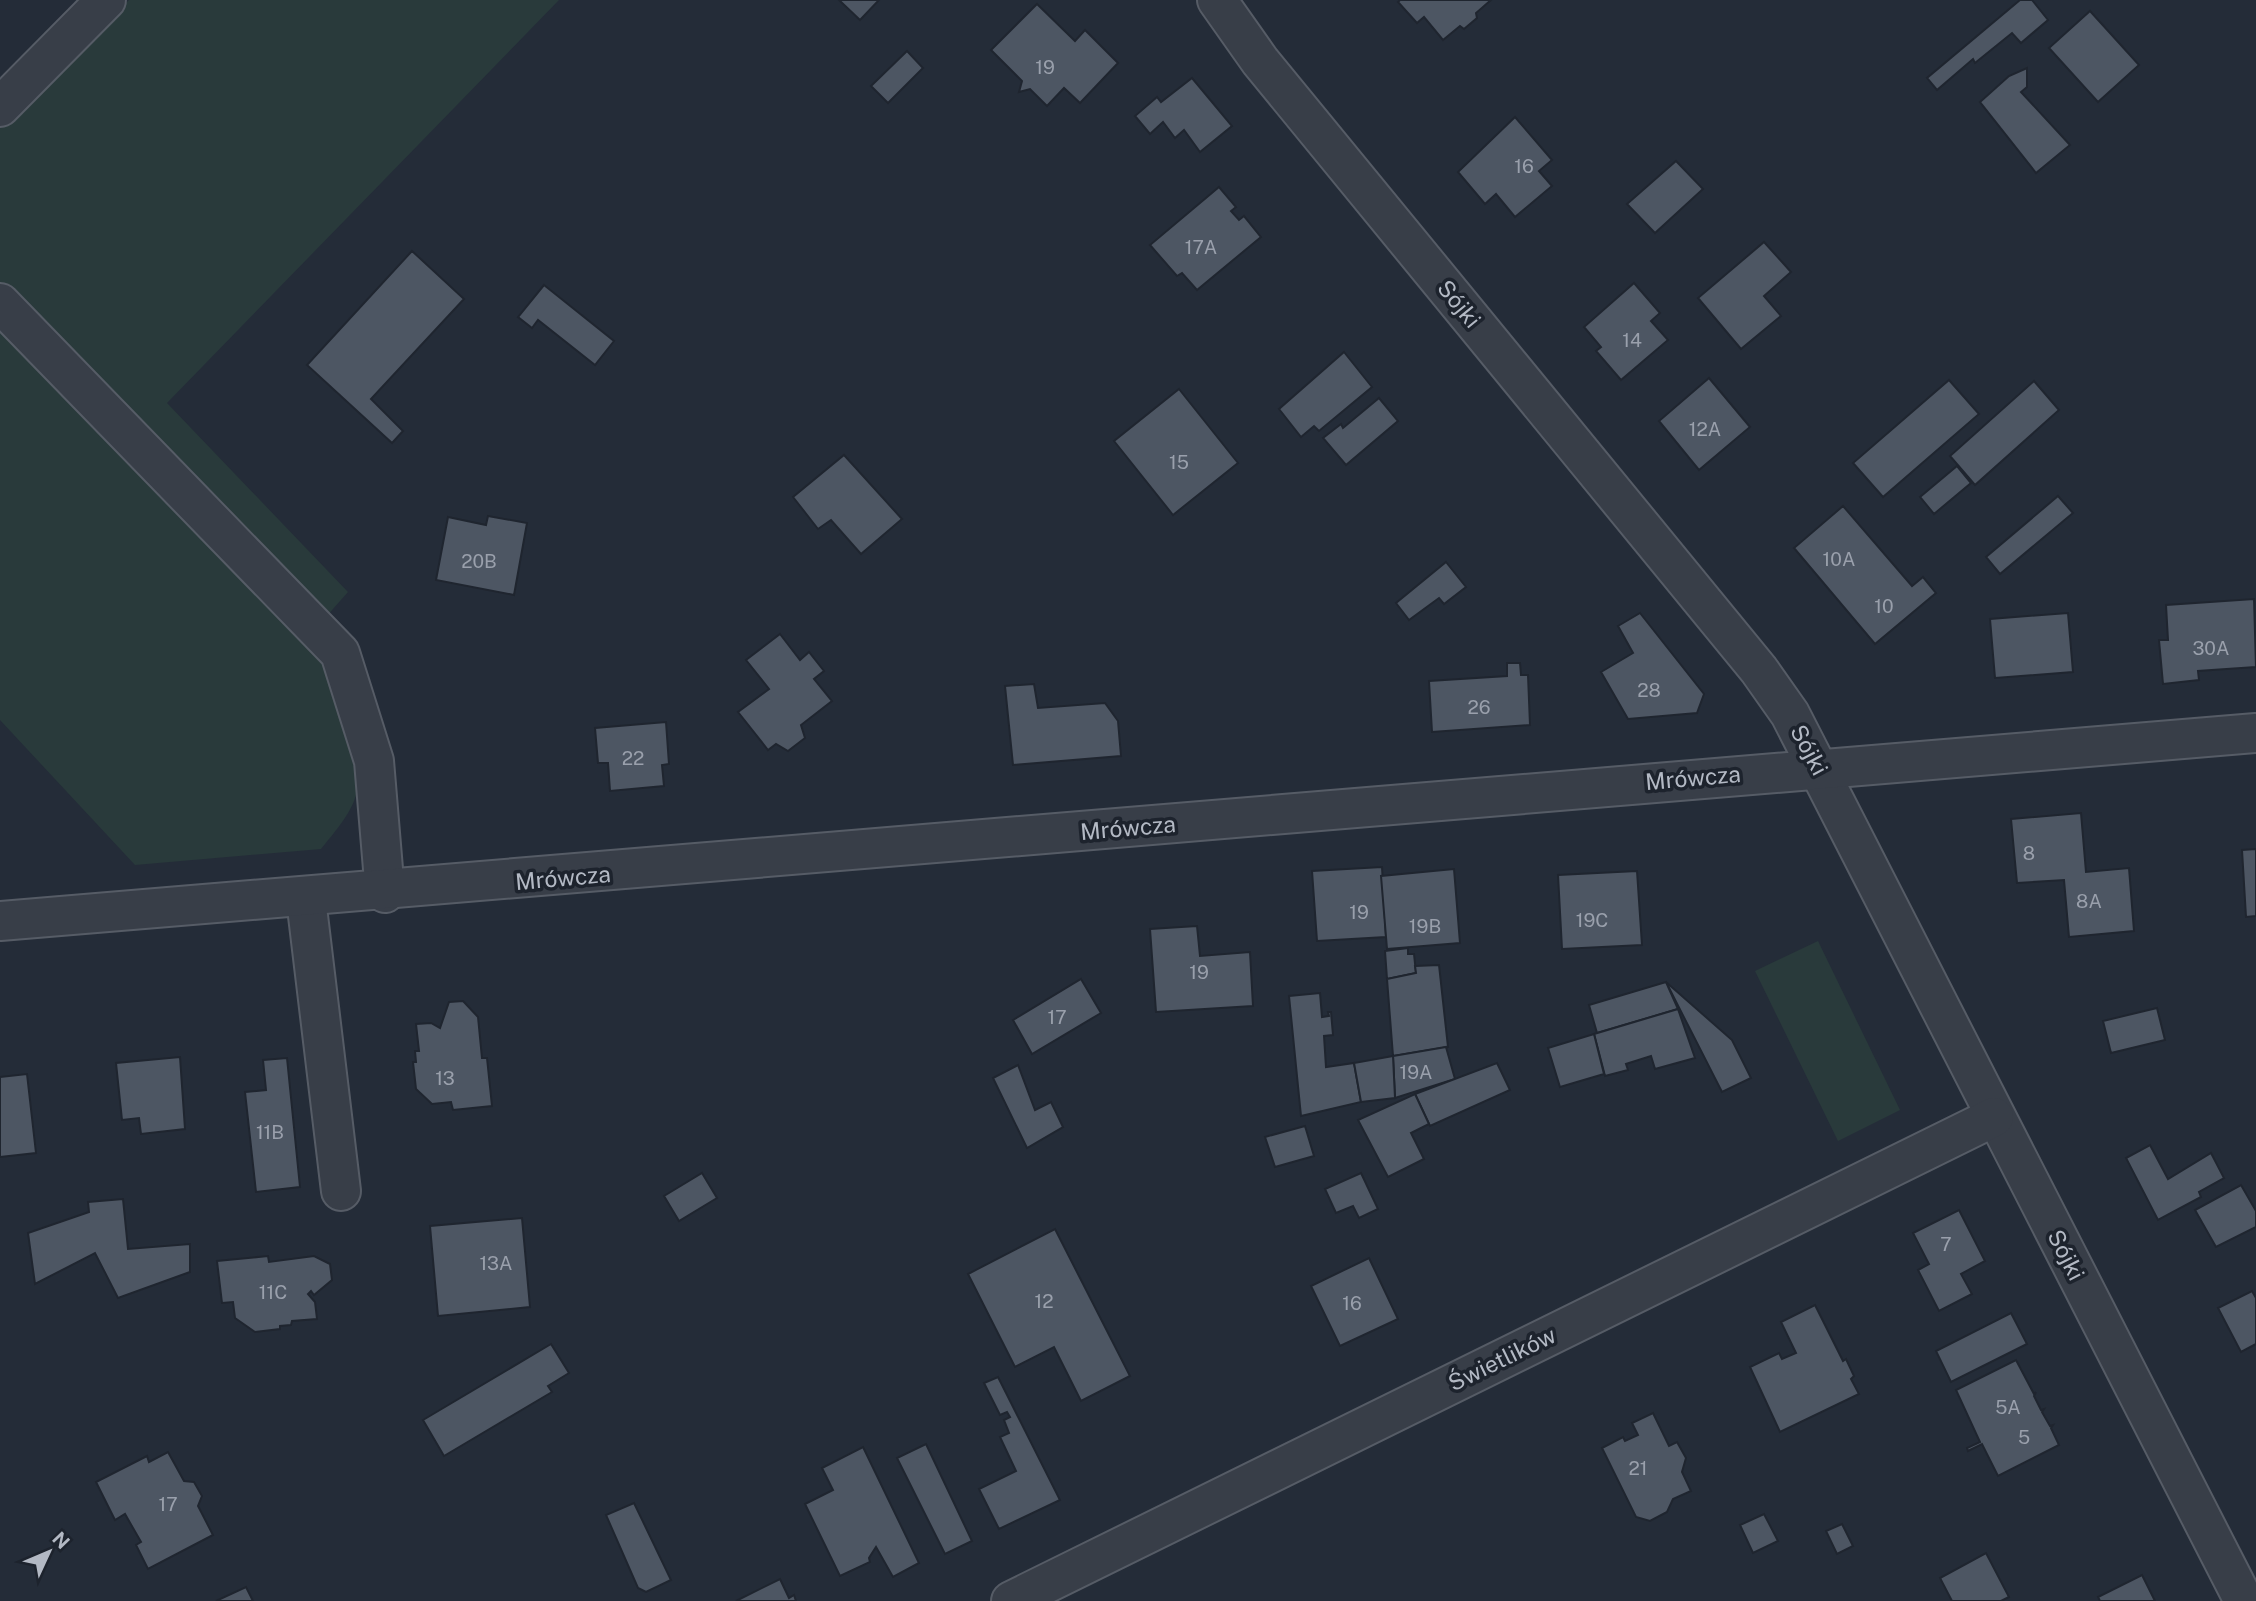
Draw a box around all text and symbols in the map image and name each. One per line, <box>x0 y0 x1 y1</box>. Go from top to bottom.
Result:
house number: 19 <box>1035 56 1055 78</box>
house number: 16 <box>1514 155 1534 177</box>
house number: 17A <box>1185 236 1217 258</box>
street label: Sójki <box>1432 275 1487 333</box>
house number: 14 <box>1622 329 1642 351</box>
house number: 12A <box>1689 418 1721 440</box>
house number: 15 <box>1169 451 1189 473</box>
house number: 10A <box>1823 548 1855 570</box>
house number: 20B <box>461 550 497 572</box>
house number: 10 <box>1874 595 1894 617</box>
house number: 30A <box>2193 637 2229 659</box>
house number: 28 <box>1637 679 1661 701</box>
house number: 26 <box>1467 696 1491 718</box>
street label: Sójki <box>1785 720 1834 780</box>
house number: 22 <box>622 747 644 769</box>
street label: Mrówcza <box>1644 760 1742 795</box>
street label: Mrówcza <box>1079 810 1177 845</box>
house number: 8 <box>2023 842 2035 864</box>
street label: Mrówcza <box>514 860 612 895</box>
house number: 8A <box>2076 890 2102 912</box>
house number: 19 <box>1349 901 1369 923</box>
house number: 19C <box>1576 909 1608 931</box>
house number: 19B <box>1409 915 1441 937</box>
house number: 19 <box>1189 961 1209 983</box>
house number: 17 <box>1047 1006 1067 1028</box>
house number: 19A <box>1399 1061 1433 1083</box>
house number: 13 <box>435 1067 455 1089</box>
house number: 11B <box>256 1121 284 1143</box>
street label: Sójki <box>2042 1225 2091 1285</box>
house number: 7 <box>1940 1233 1952 1255</box>
house number: 13A <box>479 1252 513 1274</box>
house number: 11C <box>259 1281 287 1303</box>
house number: 12 <box>1034 1290 1054 1312</box>
house number: 16 <box>1342 1292 1362 1314</box>
street label: Świetlików <box>1444 1321 1560 1396</box>
house number: 5A <box>1995 1396 2021 1418</box>
house number: 5 <box>2018 1426 2030 1448</box>
house number: 21 <box>1628 1457 1648 1479</box>
house number: 17 <box>158 1493 178 1515</box>
north arrow <box>14 1517 84 1587</box>
text: N <box>48 1527 74 1553</box>

